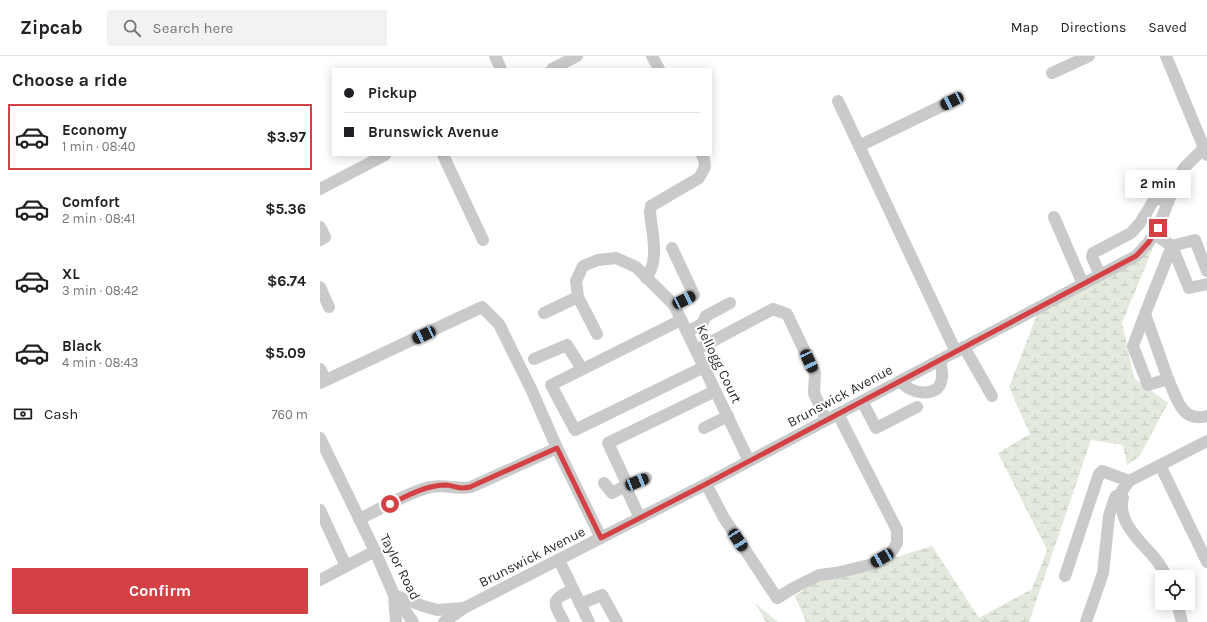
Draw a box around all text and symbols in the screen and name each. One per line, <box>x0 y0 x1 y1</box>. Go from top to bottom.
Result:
search box <box>107 10 387 46</box>
text: Zipcab <box>20 17 83 39</box>
icon: search <box>121 17 143 39</box>
text: Search here <box>153 19 233 37</box>
text: Map <box>1011 19 1039 36</box>
text: Directions <box>1061 19 1126 36</box>
text: Saved <box>1148 19 1187 36</box>
text: Choose a ride <box>12 69 127 91</box>
text: Pickup <box>368 84 417 102</box>
car <box>939 90 965 112</box>
icon: car <box>14 119 50 155</box>
text: Economy <box>62 121 127 139</box>
text: Brunswick Avenue <box>368 123 499 141</box>
text: $3.97 <box>266 128 306 146</box>
text: 1 min · 08:40 <box>62 139 135 154</box>
callout: 2 min <box>1125 170 1191 198</box>
text: 2 min <box>1140 176 1176 191</box>
icon: car <box>14 191 50 227</box>
text: Comfort <box>62 193 120 211</box>
text: $5.36 <box>265 200 306 218</box>
text: 2 min · 08:41 <box>62 211 135 226</box>
route end <box>1149 219 1167 237</box>
icon: car <box>14 263 50 299</box>
text: XL <box>62 265 80 283</box>
text: $6.74 <box>267 272 306 290</box>
text: 3 min · 08:42 <box>62 283 139 298</box>
car <box>671 289 697 311</box>
street label: Kellogg Court <box>693 322 745 406</box>
car <box>411 324 437 346</box>
icon: car <box>14 335 50 371</box>
text: Black <box>62 337 102 355</box>
text: $5.09 <box>265 344 306 362</box>
car <box>798 348 820 374</box>
text: 4 min · 08:43 <box>62 355 138 370</box>
street label: Brunswick Avenue <box>784 361 896 431</box>
icon: cash <box>12 403 34 425</box>
text: Cash <box>44 405 78 423</box>
text: 760 m <box>271 407 308 422</box>
car <box>624 472 650 492</box>
route start <box>381 495 399 513</box>
street label: Brunswick Avenue <box>476 523 588 591</box>
car <box>726 527 750 553</box>
street label: Taylor Road <box>376 531 424 603</box>
car <box>869 547 895 569</box>
button: Confirm <box>12 568 308 614</box>
map controls <box>1155 570 1195 610</box>
button: locate <box>1155 570 1195 610</box>

